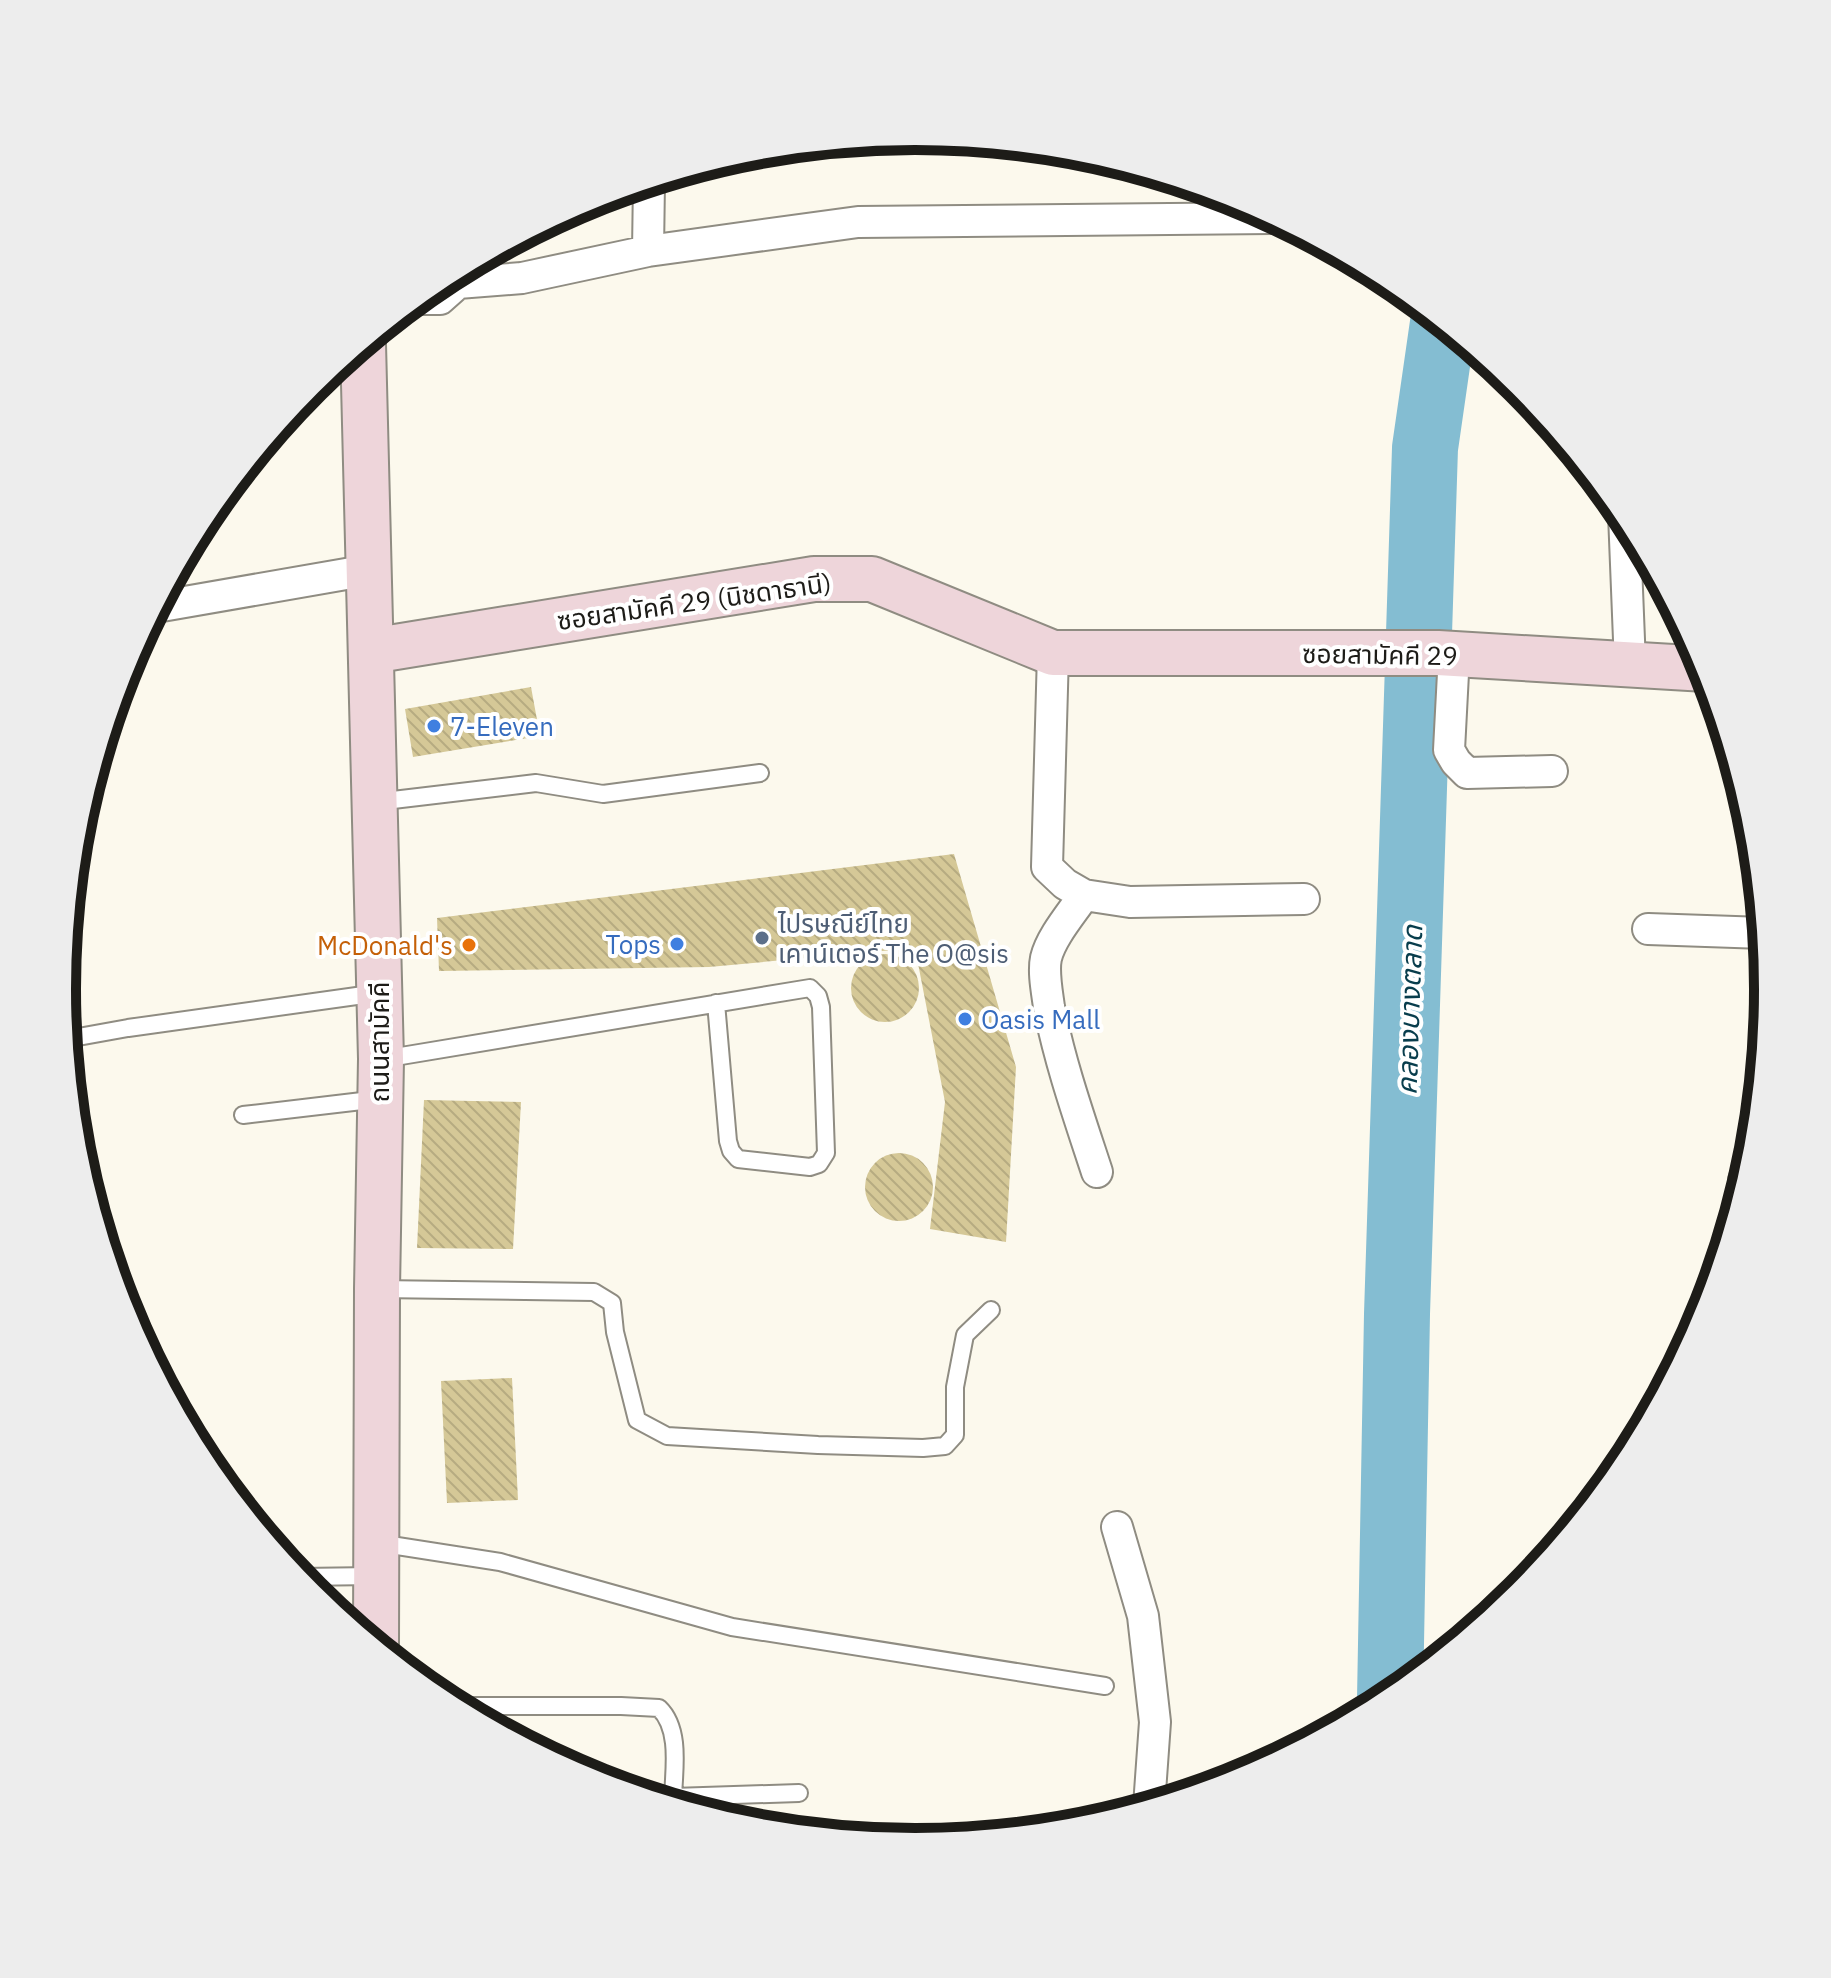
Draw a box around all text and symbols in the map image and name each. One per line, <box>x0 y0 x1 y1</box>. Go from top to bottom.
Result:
street label: ซอยสามัคคี 29 (นิชดาธานี) <box>555 565 833 637</box>
street label: ซอยสามัคคี 29 <box>1302 636 1458 672</box>
place label: 7-Eleven <box>450 709 554 743</box>
marker: 7-Eleven <box>425 717 443 735</box>
place label: ไปรษณีย์ไทย เคาน์เตอร์ The O@sis <box>777 906 1009 970</box>
water label: คลองบางตลาด <box>1388 924 1430 1096</box>
place label: Tops <box>606 927 661 961</box>
place label: McDonald's <box>317 928 453 962</box>
marker: ไปรษณีย์ไทย เคาน์เตอร์ The O@sis <box>753 929 771 947</box>
marker: Tops <box>668 935 686 953</box>
marker: McDonald's <box>460 936 478 954</box>
street label: ถนนสามัคคี <box>362 982 396 1102</box>
place label: Oasis Mall <box>981 1002 1100 1036</box>
marker: Oasis Mall <box>956 1010 974 1028</box>

